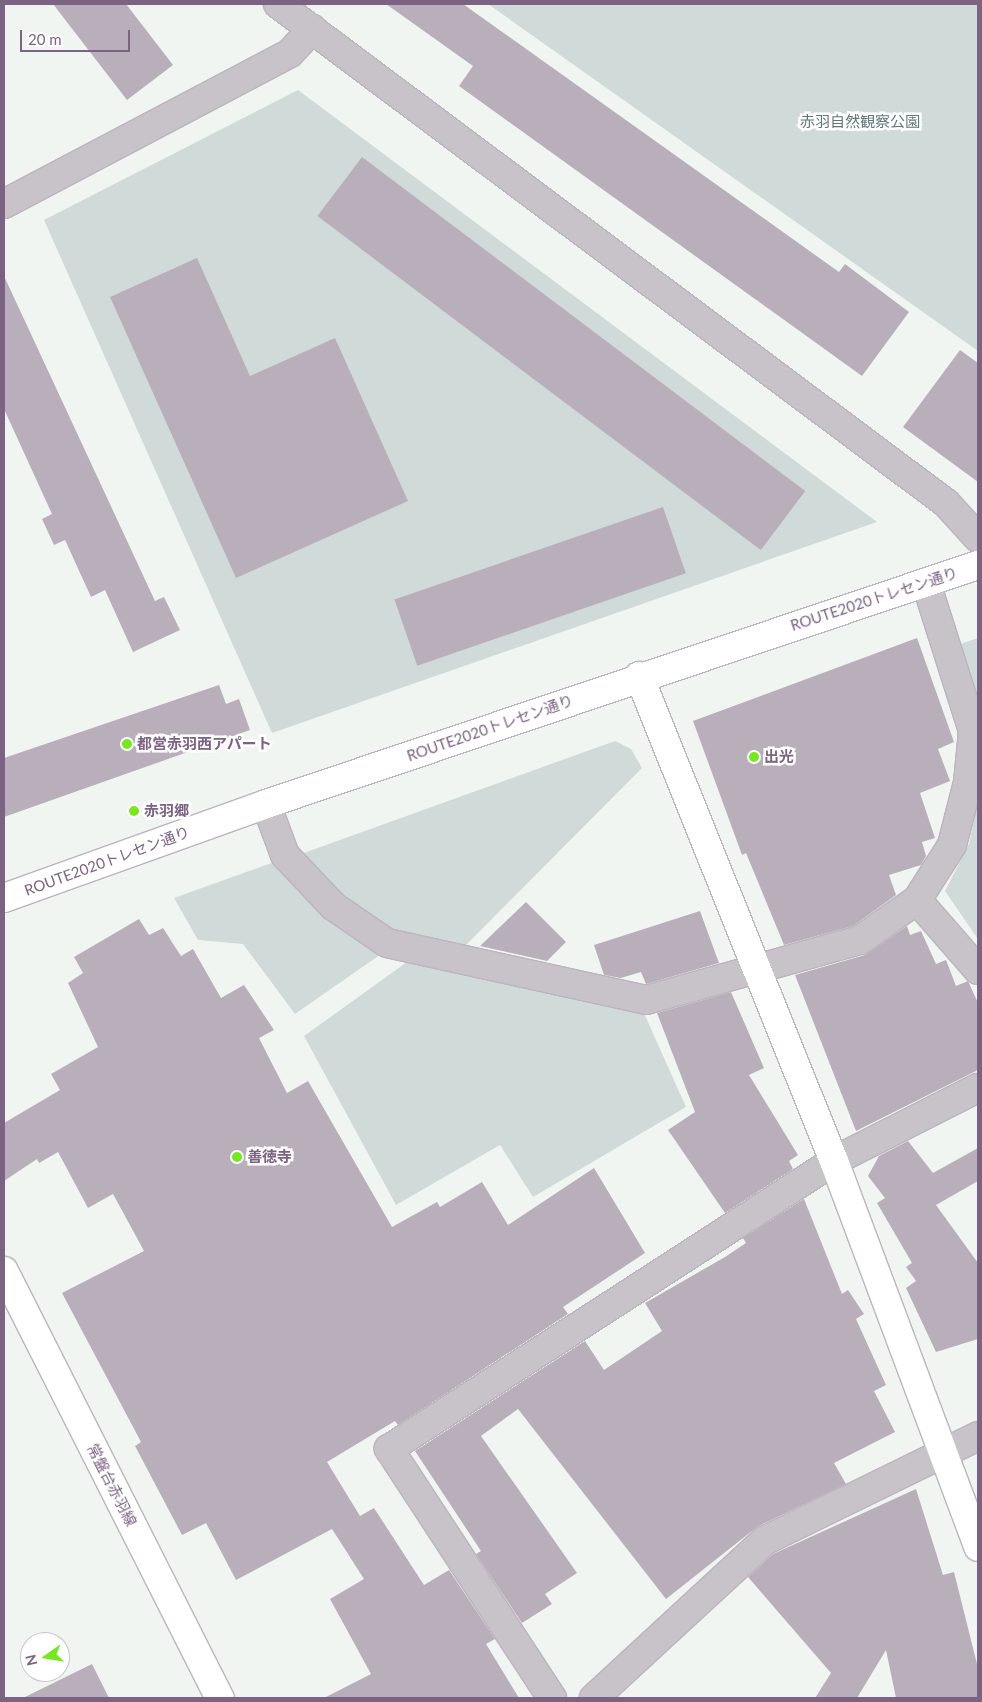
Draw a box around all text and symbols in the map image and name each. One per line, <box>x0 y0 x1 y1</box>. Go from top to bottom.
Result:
scale bar <box>22 20 132 52</box>
text: 20 m <box>28 30 62 48</box>
park label: 赤羽自然観察公園 <box>800 113 920 131</box>
street label: ROUTE2020トレセン通り <box>788 563 960 635</box>
street label: ROUTE2020トレセン通り <box>405 691 575 765</box>
place label: 都営赤羽西アパート <box>137 735 272 753</box>
marker: 都営赤羽西アパート <box>121 738 133 750</box>
place label: 出光 <box>764 748 794 766</box>
marker: 出光 <box>748 751 760 763</box>
place label: 赤羽郷 <box>144 802 189 820</box>
marker: 赤羽郷 <box>128 805 140 817</box>
street label: ROUTE2020トレセン通り <box>22 823 192 899</box>
place label: 善徳寺 <box>247 1148 292 1166</box>
marker: 善徳寺 <box>231 1151 243 1163</box>
street label: 常盤台赤羽線 <box>84 1441 140 1529</box>
north arrow <box>20 1632 70 1682</box>
text: N <box>21 1653 40 1667</box>

